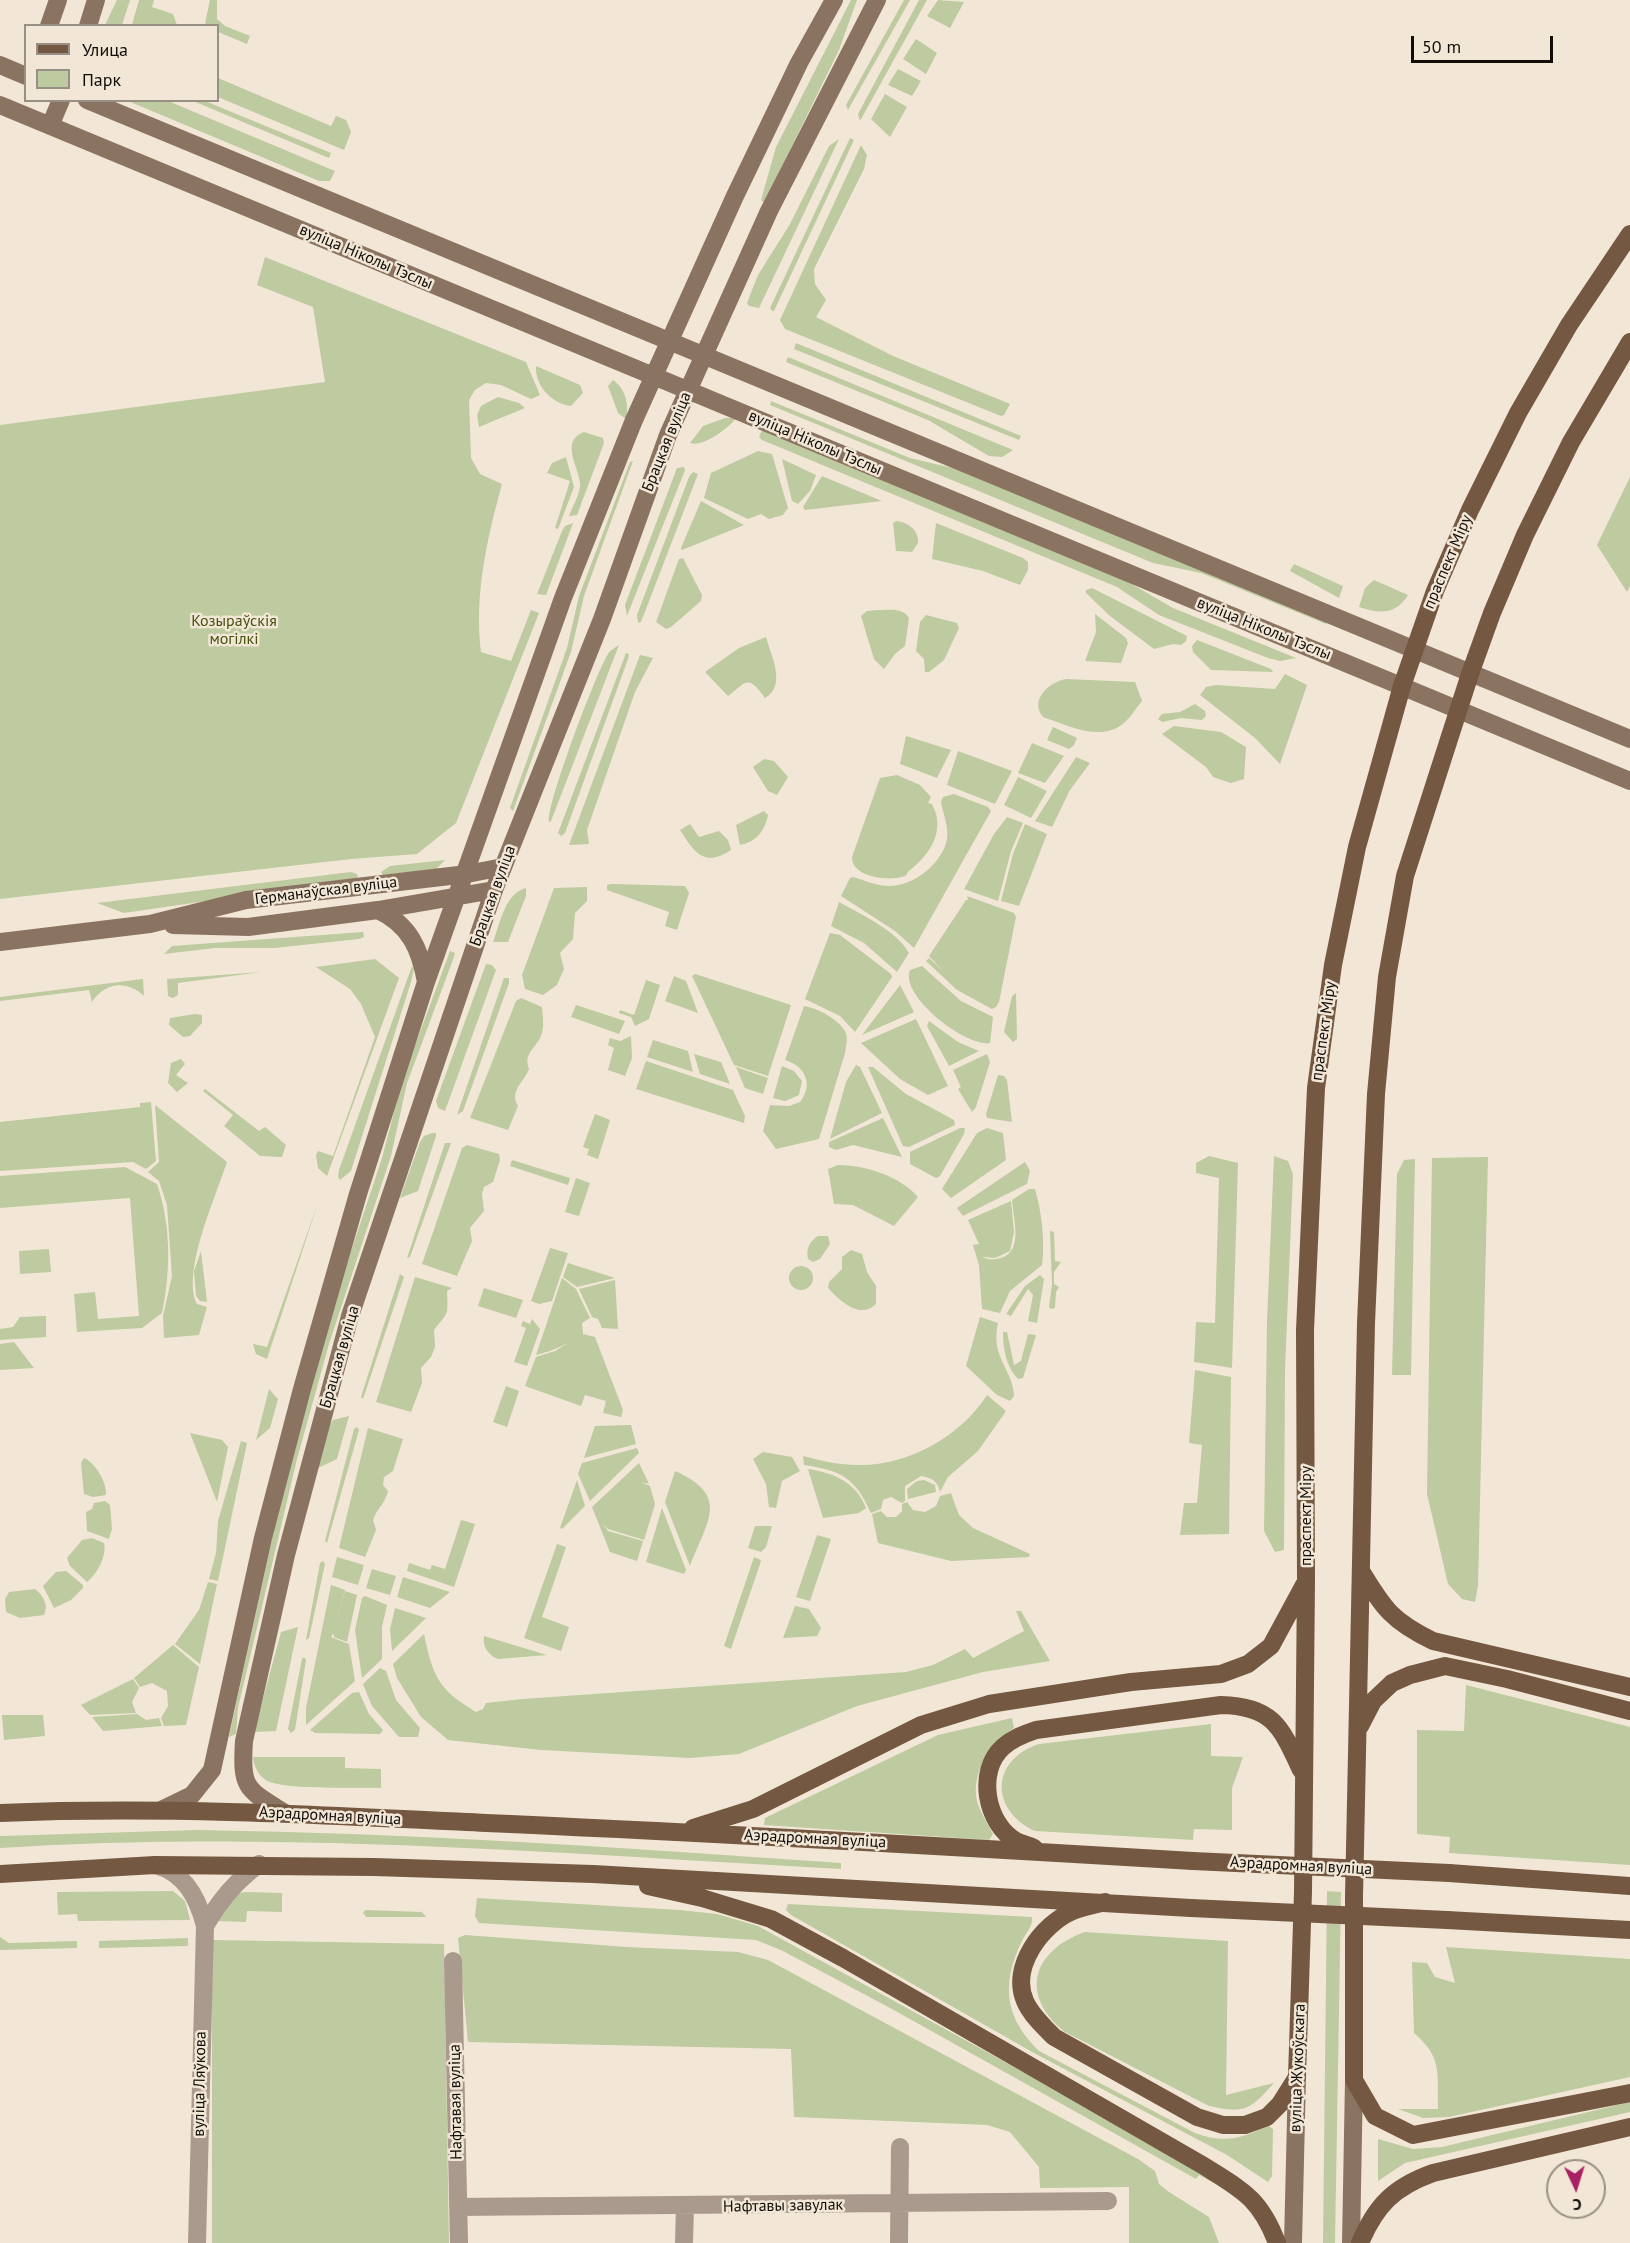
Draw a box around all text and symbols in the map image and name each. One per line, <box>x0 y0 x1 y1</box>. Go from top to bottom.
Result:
legend <box>24 24 219 102</box>
scale bar <box>1414 24 1556 62</box>
text: 50 m <box>1422 35 1461 58</box>
text: Улица <box>82 38 128 61</box>
text: Парк <box>82 68 121 91</box>
street label: вуліца Ніколы Тэслы <box>297 220 435 294</box>
street label: Брацкая вуліца <box>638 389 696 495</box>
street label: вуліца Ніколы Тэслы <box>746 406 884 480</box>
street label: праспект Міру <box>1420 512 1476 612</box>
street label: вуліца Ніколы Тэслы <box>1194 593 1334 665</box>
park label: Козыраўскія могілкі <box>191 611 277 649</box>
street label: Брацкая вуліца <box>466 843 520 949</box>
street label: Германаўская вуліца <box>254 873 398 909</box>
street label: праспект Міру <box>1308 980 1340 1082</box>
street label: Брацкая вуліца <box>316 1303 364 1411</box>
street label: праспект Міру <box>1296 1466 1316 1566</box>
street label: Аэрадромная вуліца <box>258 1803 402 1829</box>
street label: Аэрадромная вуліца <box>743 1826 887 1852</box>
street label: Аэрадромная вуліца <box>1229 1853 1373 1879</box>
street label: вуліца Жукоўскага <box>1286 2003 1310 2133</box>
street label: вуліца Ляўкова <box>189 2031 211 2137</box>
street label: Нафтавая вуліца <box>445 2044 467 2160</box>
north arrow <box>1546 2159 1606 2219</box>
street label: Нафтавы завулак <box>723 2195 843 2217</box>
text: С <box>1572 2195 1582 2215</box>

